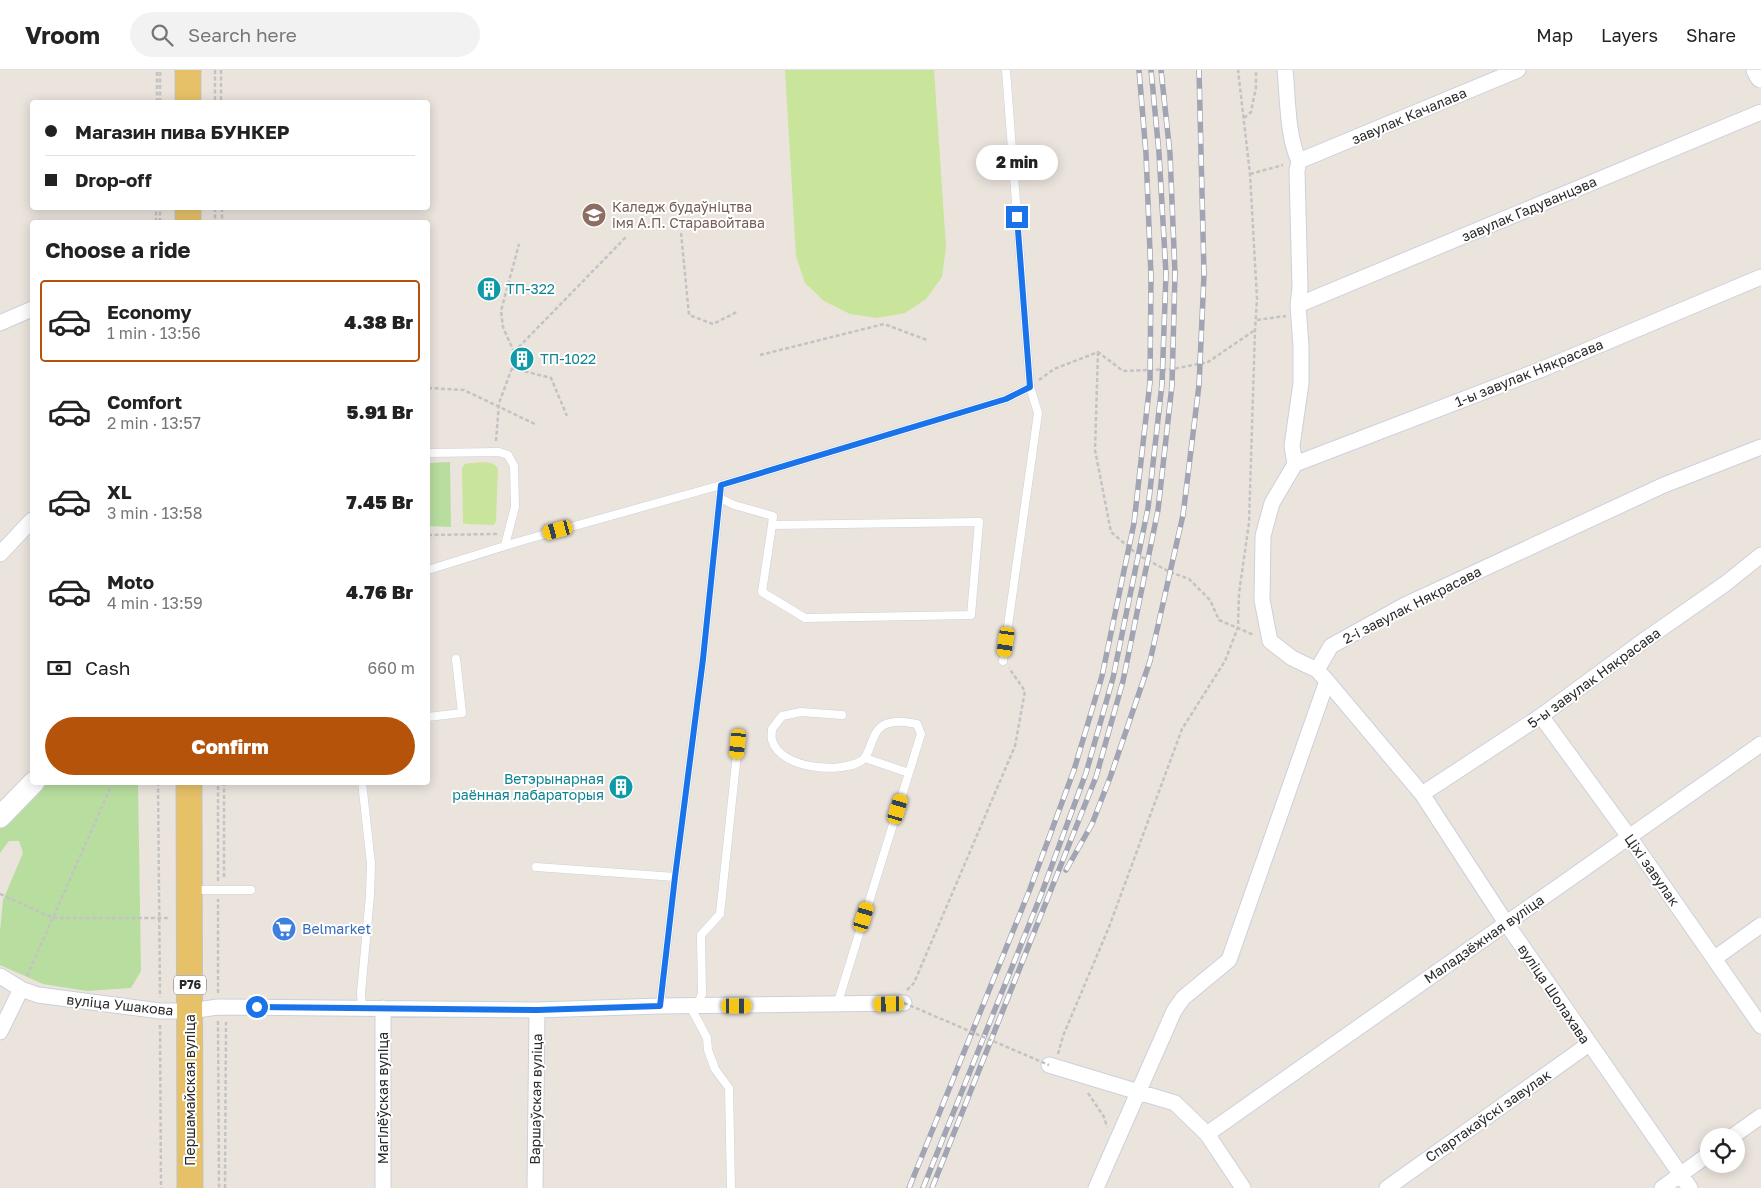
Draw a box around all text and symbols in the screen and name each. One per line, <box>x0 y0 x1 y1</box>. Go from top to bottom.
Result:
search box <box>130 12 480 57</box>
text: Vroom <box>25 20 100 49</box>
icon: search <box>148 21 176 49</box>
text: Search here <box>188 23 297 46</box>
text: Map <box>1536 24 1573 46</box>
text: Layers <box>1601 24 1658 46</box>
text: Share <box>1686 24 1736 46</box>
street label: завулак Качалава <box>1349 84 1469 147</box>
text: Магазин пива БУНКЕР <box>75 120 290 143</box>
callout: 2 min <box>976 144 1058 180</box>
text: 2 min <box>996 152 1038 172</box>
text: Drop-off <box>75 168 152 191</box>
street label: завулак Гадуванцэва <box>1459 172 1599 245</box>
place label: Каледж будаўніцтва імя А.П. Старавойтава <box>612 198 765 231</box>
school or university icon: Каледж будаўніцтва імя А.П. Старавойтава <box>581 202 607 228</box>
route end <box>1006 206 1028 228</box>
text: Choose a ride <box>45 236 191 263</box>
building icon: ТП-322 <box>476 276 502 302</box>
place label: ТП-322 <box>506 280 555 297</box>
icon: car <box>47 299 92 344</box>
text: Economy <box>107 300 192 323</box>
text: 4.38 Br <box>344 310 413 333</box>
text: 1 min · 13:56 <box>107 323 201 343</box>
street label: 1-ы завулак Някрасава <box>1452 335 1605 410</box>
building icon: ТП-1022 <box>509 346 535 372</box>
place label: ТП-1022 <box>540 350 596 367</box>
icon: car <box>47 389 92 434</box>
text: Comfort <box>107 390 182 413</box>
text: 5.91 Br <box>346 400 413 423</box>
text: 2 min · 13:57 <box>107 413 201 433</box>
icon: car <box>47 479 92 524</box>
text: XL <box>107 480 132 503</box>
text: 7.45 Br <box>346 490 413 513</box>
text: 3 min · 13:58 <box>107 503 202 523</box>
car <box>541 519 574 541</box>
street label: 2-і завулак Някрасава <box>1340 562 1484 647</box>
icon: car <box>47 569 92 614</box>
text: Moto <box>107 570 154 593</box>
text: 4.76 Br <box>346 580 413 603</box>
text: 4 min · 13:59 <box>107 593 203 613</box>
street label: 5-ы завулак Някрасава <box>1524 624 1663 731</box>
car <box>996 626 1015 658</box>
icon: cash <box>45 654 73 682</box>
text: Cash <box>85 656 130 679</box>
text: 660 m <box>368 658 415 678</box>
button: Confirm <box>45 717 415 775</box>
car <box>728 728 747 760</box>
place label: Ветэрынарная раённая лабараторыя <box>452 770 604 803</box>
building icon: Ветэрынарная раённая лабараторыя <box>608 774 634 800</box>
car <box>886 792 909 826</box>
street label: Ціхі завулак <box>1621 830 1683 909</box>
street label: Маладзёжная вуліца <box>1420 891 1547 986</box>
car <box>852 900 875 934</box>
supermarket icon: Belmarket <box>271 916 297 942</box>
place label: Belmarket <box>302 920 371 937</box>
street label: вуліца Шолахава <box>1515 941 1594 1047</box>
road number: Р76 <box>174 976 206 994</box>
street label: вуліца Ушакова <box>66 990 174 1019</box>
route start <box>246 996 268 1018</box>
car <box>873 996 904 1012</box>
car <box>722 999 752 1014</box>
street label: Першамайская вуліца <box>181 1014 198 1166</box>
street label: Магілёўская вуліца <box>374 1032 391 1164</box>
street label: Варшаўская вуліца <box>526 1033 545 1165</box>
street label: Спартакаўскі завулак <box>1422 1066 1554 1165</box>
map controls <box>1700 1128 1745 1173</box>
button: locate <box>1700 1128 1745 1173</box>

